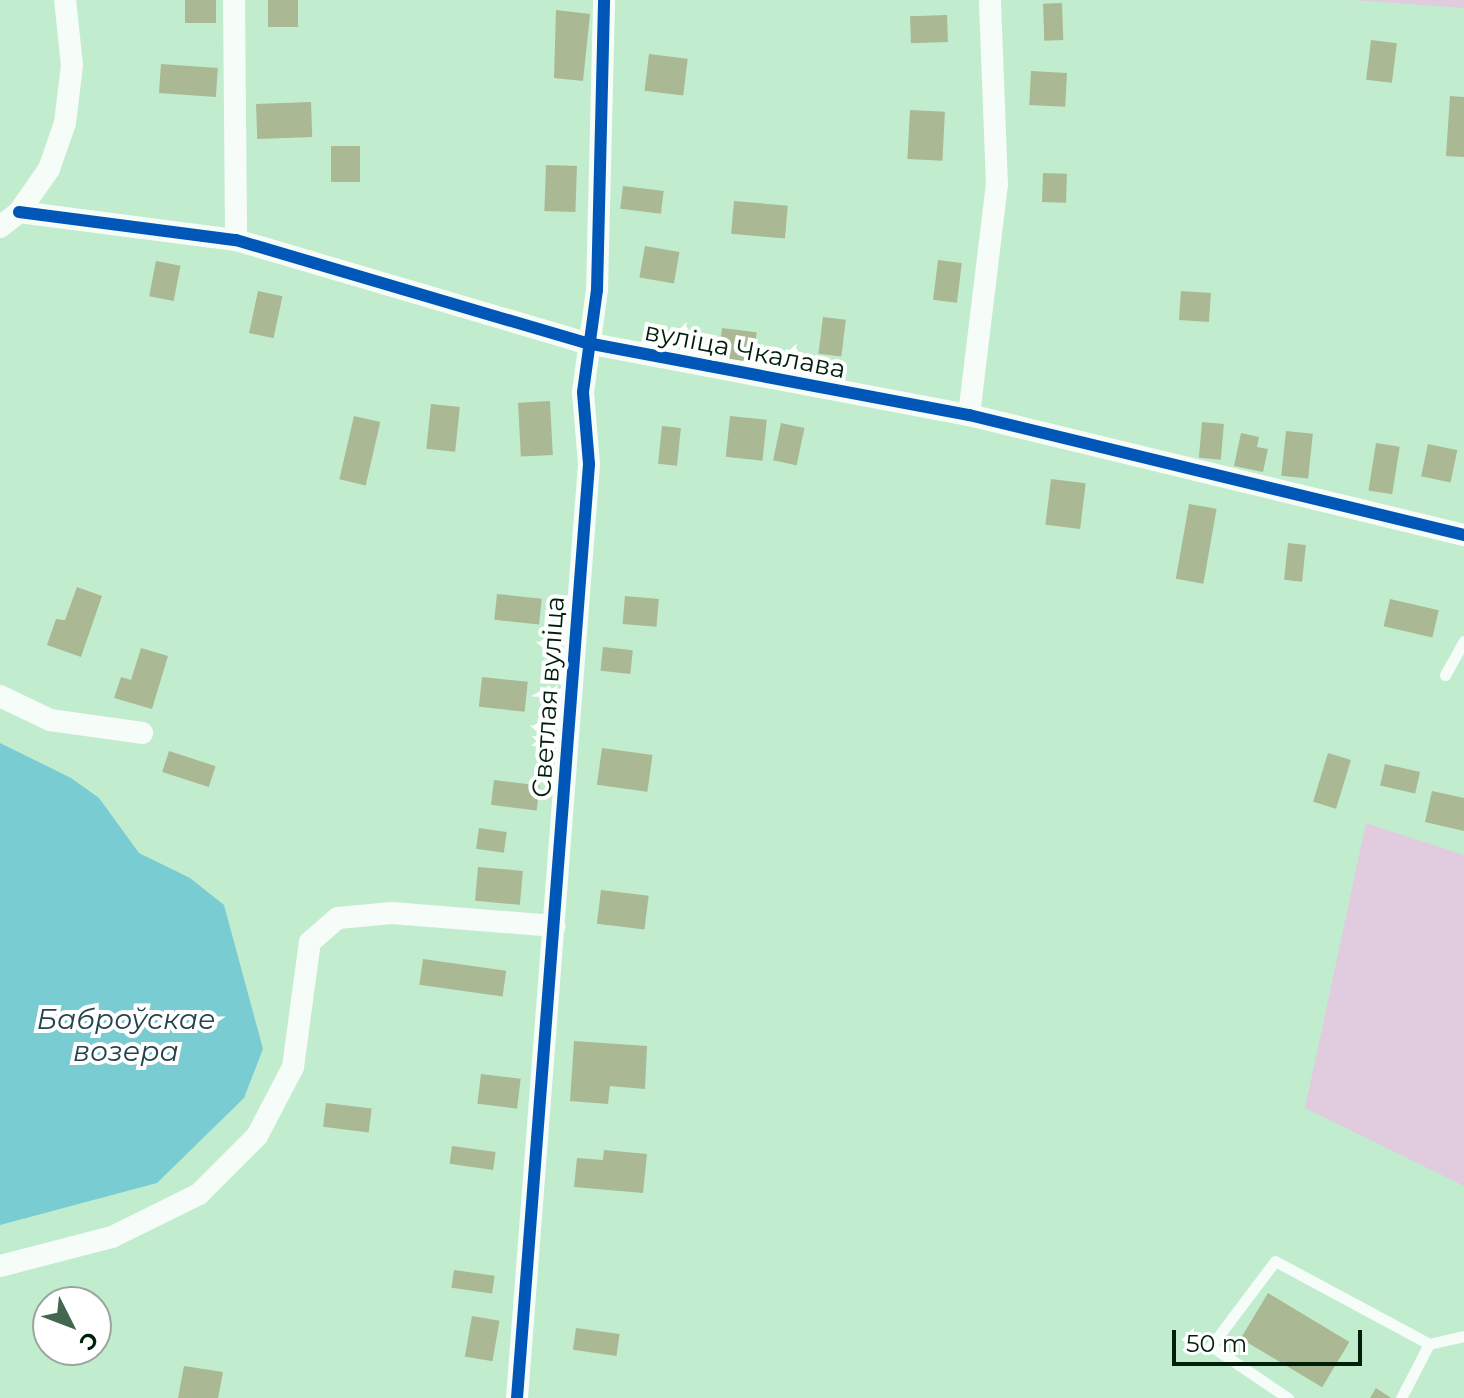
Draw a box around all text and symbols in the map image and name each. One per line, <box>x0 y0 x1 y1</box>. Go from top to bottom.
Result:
street label: вуліца Чкалава <box>642 316 848 386</box>
street label: Светлая вуліца <box>526 595 572 799</box>
water label: Баброўскае возера <box>36 1002 216 1068</box>
north arrow <box>32 1286 112 1366</box>
scale bar <box>1176 1314 1366 1364</box>
text: С <box>73 1326 104 1356</box>
text: 50 m <box>1186 1329 1247 1358</box>

